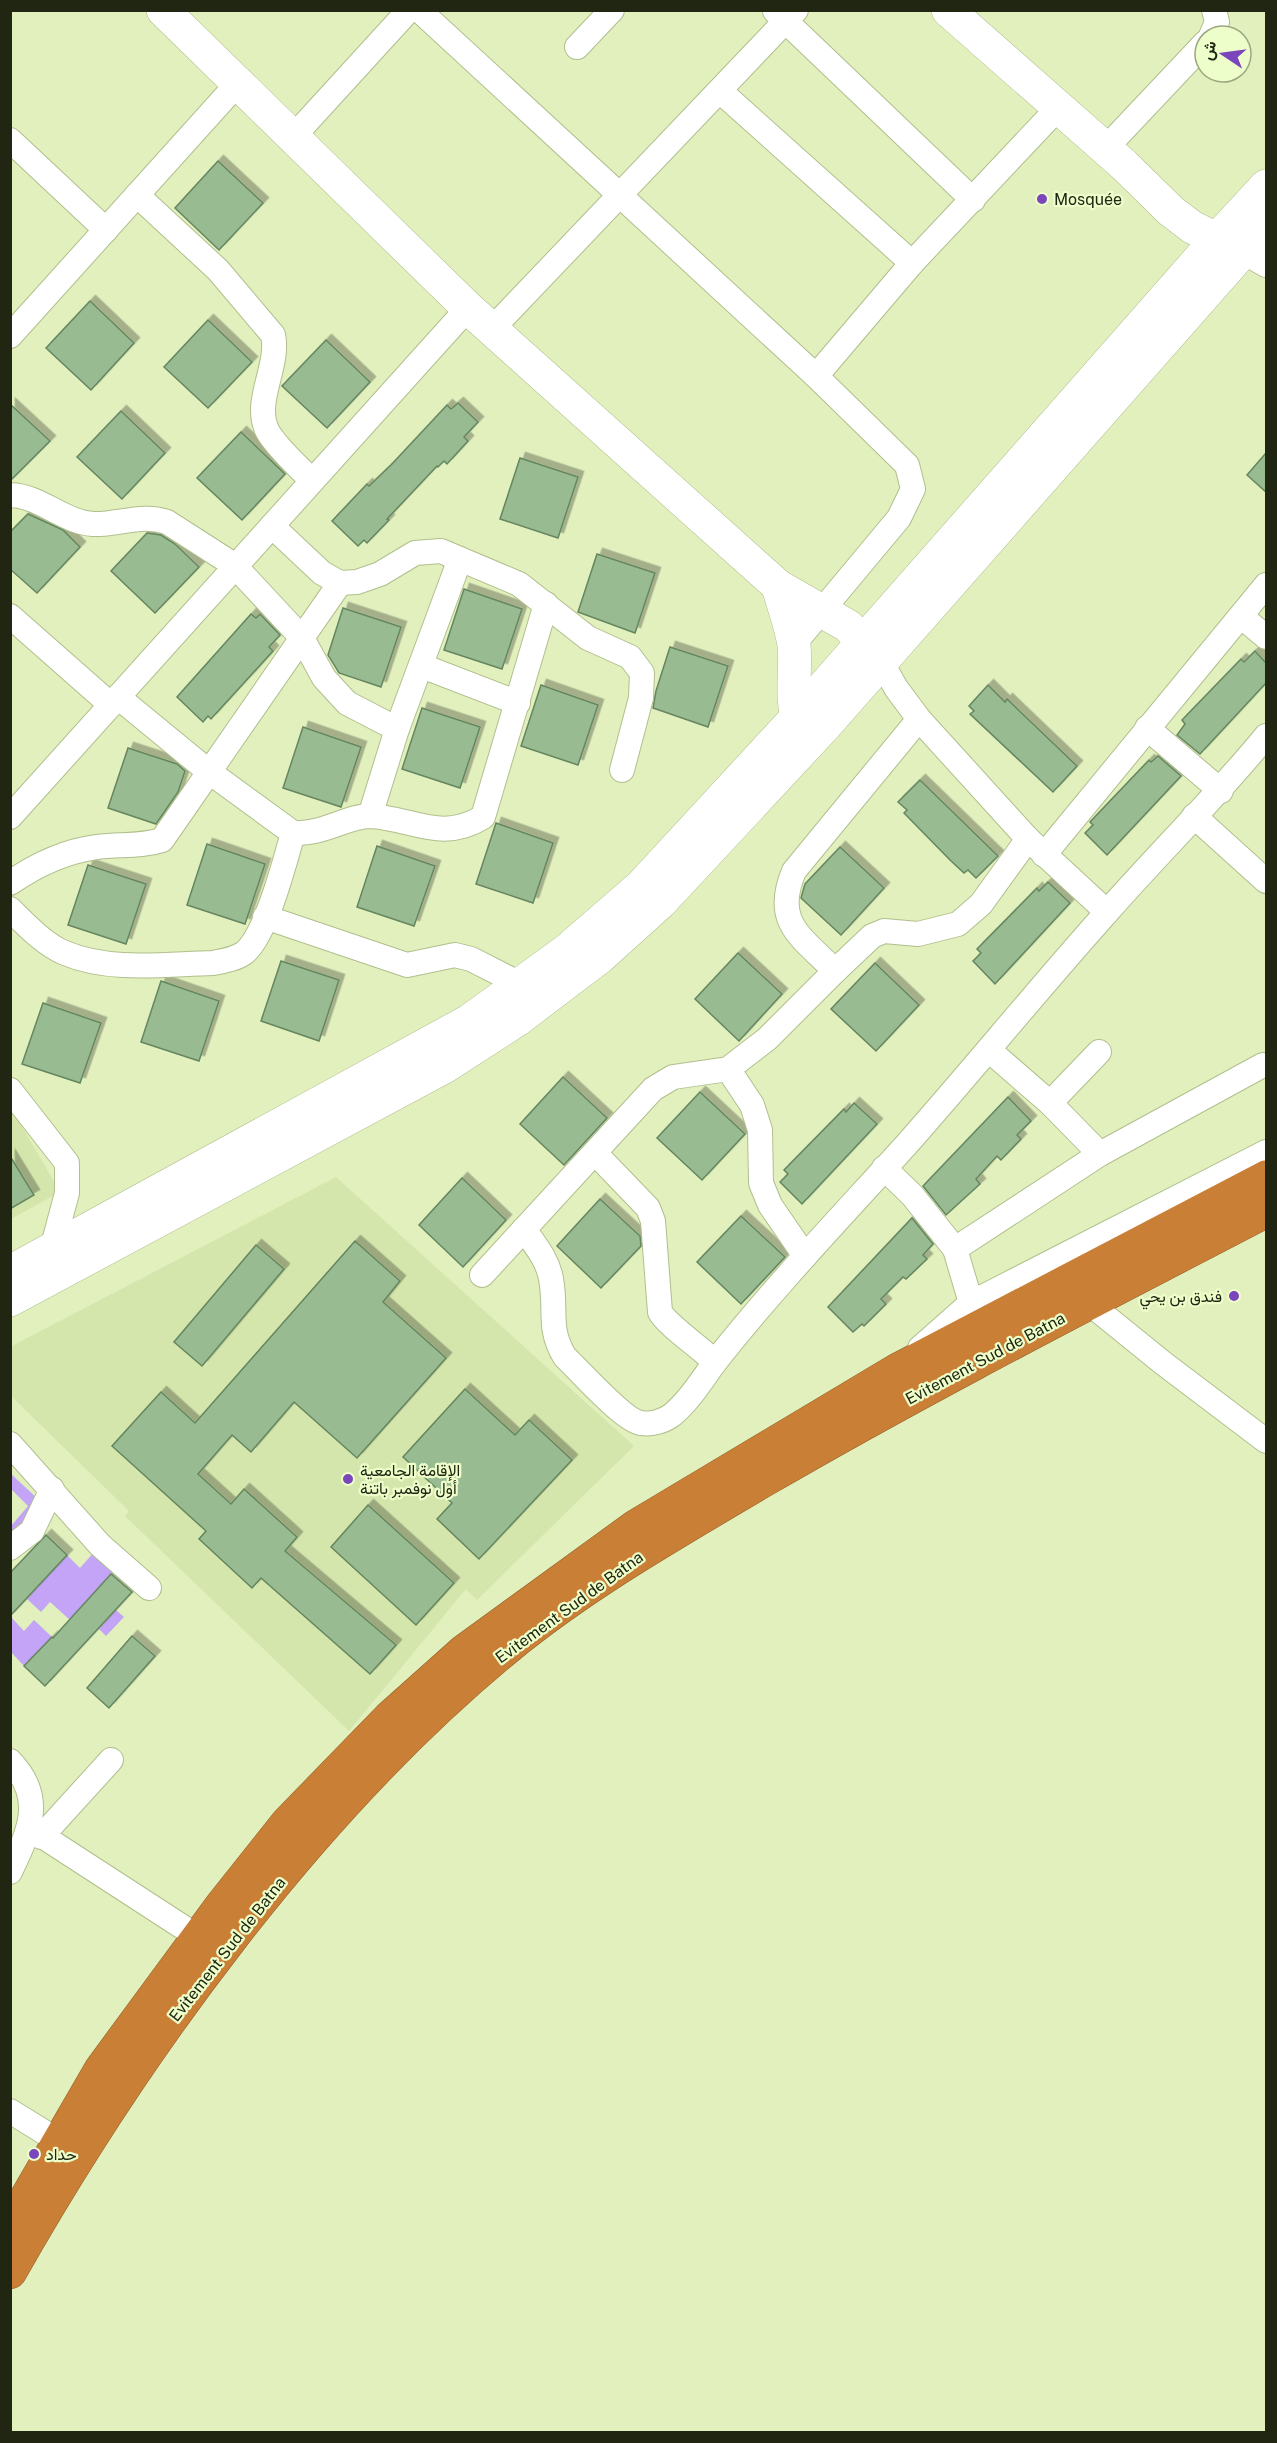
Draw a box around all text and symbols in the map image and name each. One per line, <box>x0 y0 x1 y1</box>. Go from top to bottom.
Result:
north arrow <box>1193 24 1253 84</box>
text: ش <box>1197 39 1220 62</box>
place label: Mosquée <box>1054 190 1122 209</box>
marker: Mosquée <box>1035 192 1049 206</box>
place label: فندق بن يحي <box>1139 1287 1222 1310</box>
marker: فندق بن يحي <box>1227 1289 1241 1303</box>
street label: Evitement Sud de Batna <box>902 1308 1068 1409</box>
place label: الإقامة الجامعية أول نوفمبر باتنة <box>360 1461 460 1499</box>
marker: الإقامة الجامعية أول نوفمبر باتنة <box>341 1472 355 1486</box>
street label: Evitement Sud de Batna <box>492 1547 647 1667</box>
street label: Evitement Sud de Batna <box>165 1873 290 2025</box>
place label: حداد <box>46 2145 77 2164</box>
marker: حداد <box>27 2147 41 2161</box>

